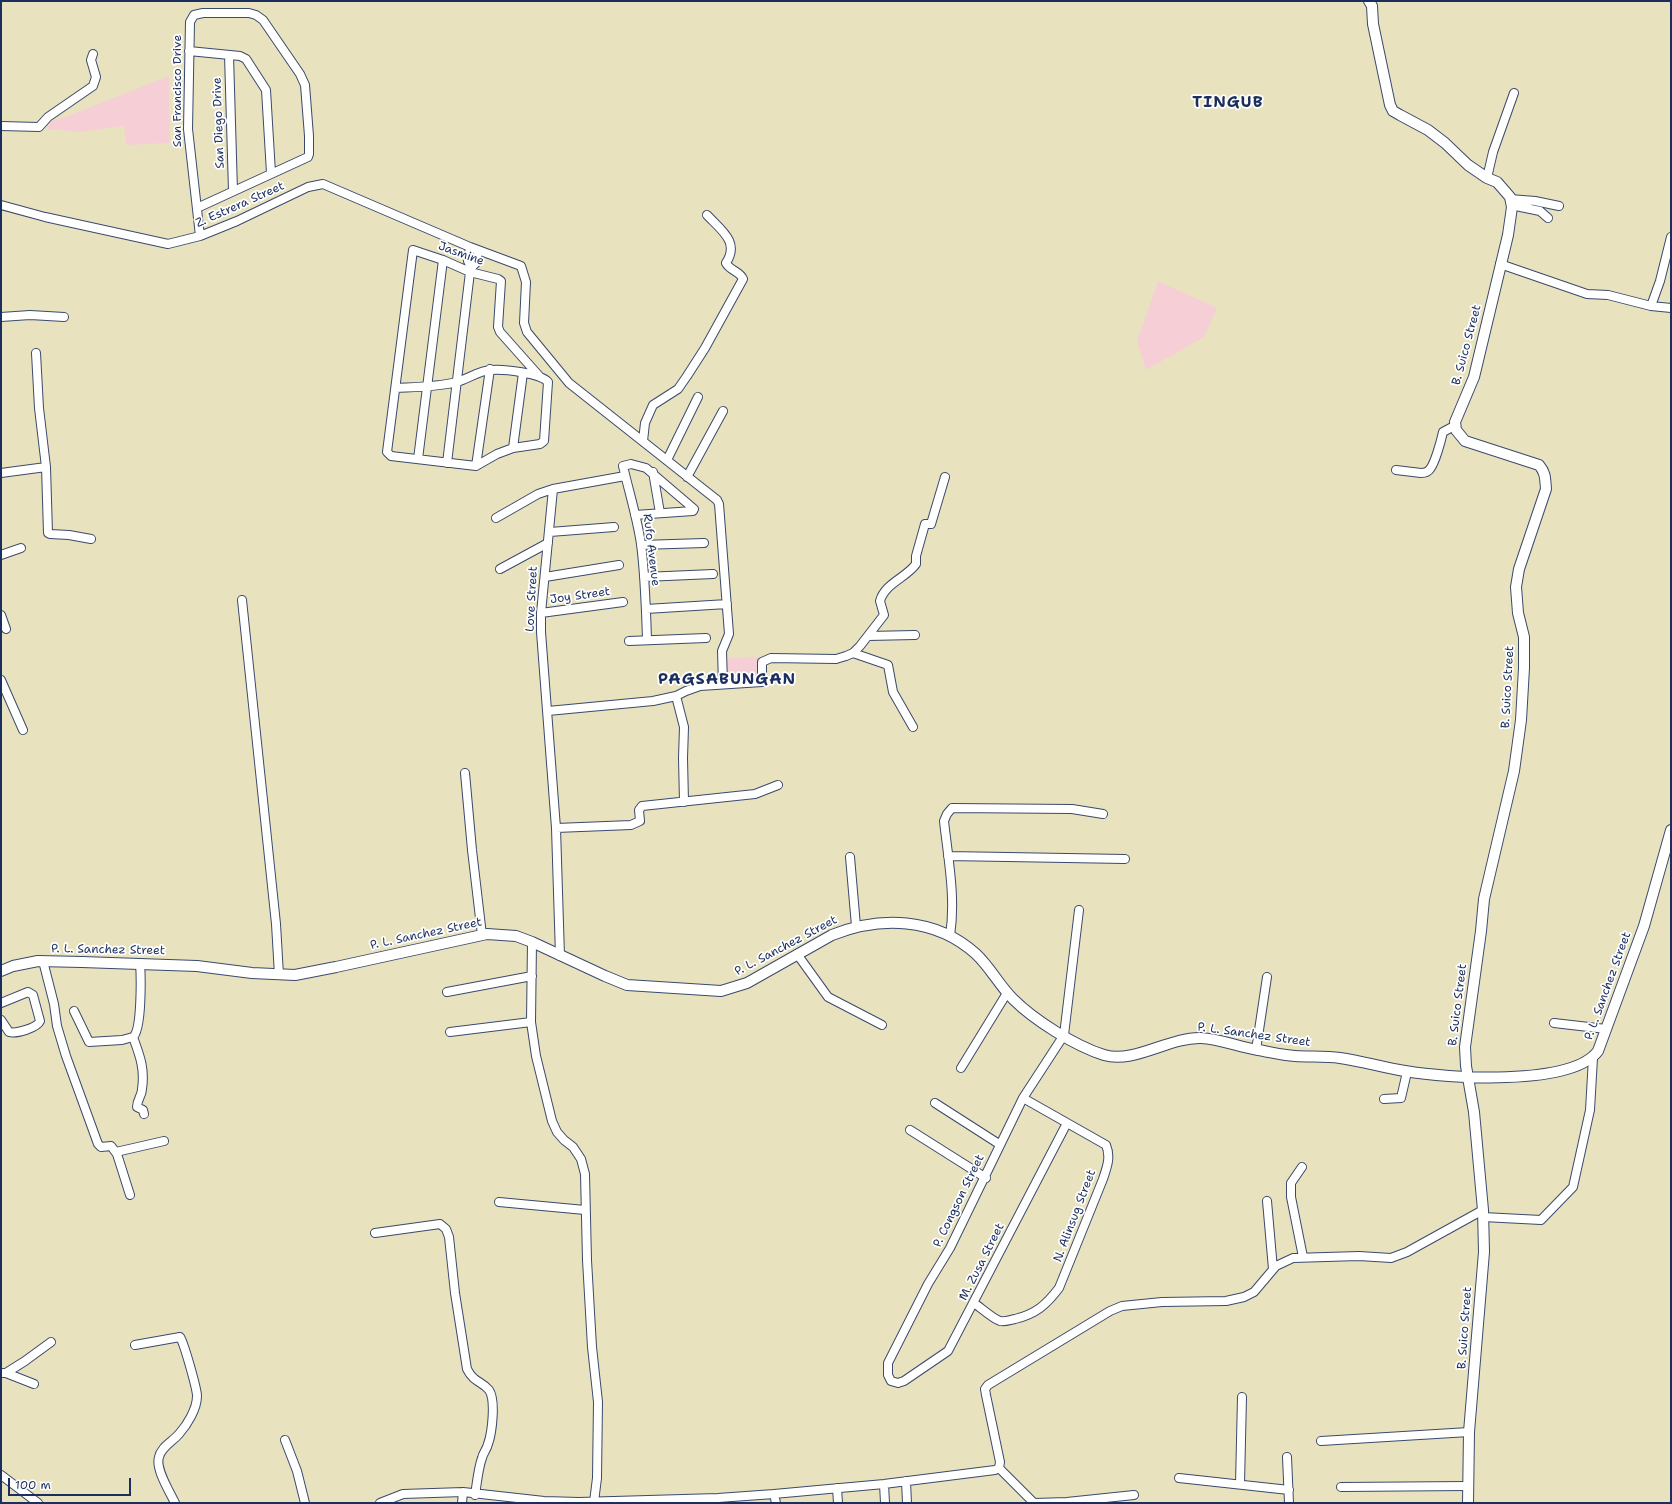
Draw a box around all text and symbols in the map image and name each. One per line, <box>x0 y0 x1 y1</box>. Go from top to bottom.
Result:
street label: San Francisco Drive <box>171 35 185 147</box>
street label: San Diego Drive <box>210 77 228 169</box>
district label: TINGUB <box>1192 93 1264 113</box>
street label: Z. Estrera Street <box>193 179 287 231</box>
street label: Jasmine <box>436 239 486 269</box>
street label: B. Suico Street <box>1449 303 1485 387</box>
street label: Rufo Avenue <box>639 513 663 587</box>
street label: Love Street <box>523 566 541 632</box>
street label: Joy Street <box>549 585 611 607</box>
street label: B. Suico Street <box>1499 645 1517 729</box>
district label: PAGSABUNGAN <box>658 670 796 690</box>
street label: P. L. Sanchez Street <box>732 913 840 979</box>
street label: P. L. Sanchez Street <box>369 915 483 953</box>
street label: P. L. Sanchez Street <box>1582 930 1634 1042</box>
street label: P. L. Sanchez Street <box>51 942 165 958</box>
street label: B. Suico Street <box>1446 963 1470 1047</box>
street label: P. L. Sanchez Street <box>1197 1020 1311 1050</box>
street label: P. Congson Street <box>930 1152 988 1250</box>
street label: N. Alinsug Street <box>1051 1168 1099 1264</box>
street label: M. Zusa Street <box>956 1221 1008 1303</box>
street label: B. Suico Street <box>1455 1286 1475 1370</box>
scale bar <box>10 1470 133 1496</box>
text: 100 m <box>15 1477 51 1493</box>

